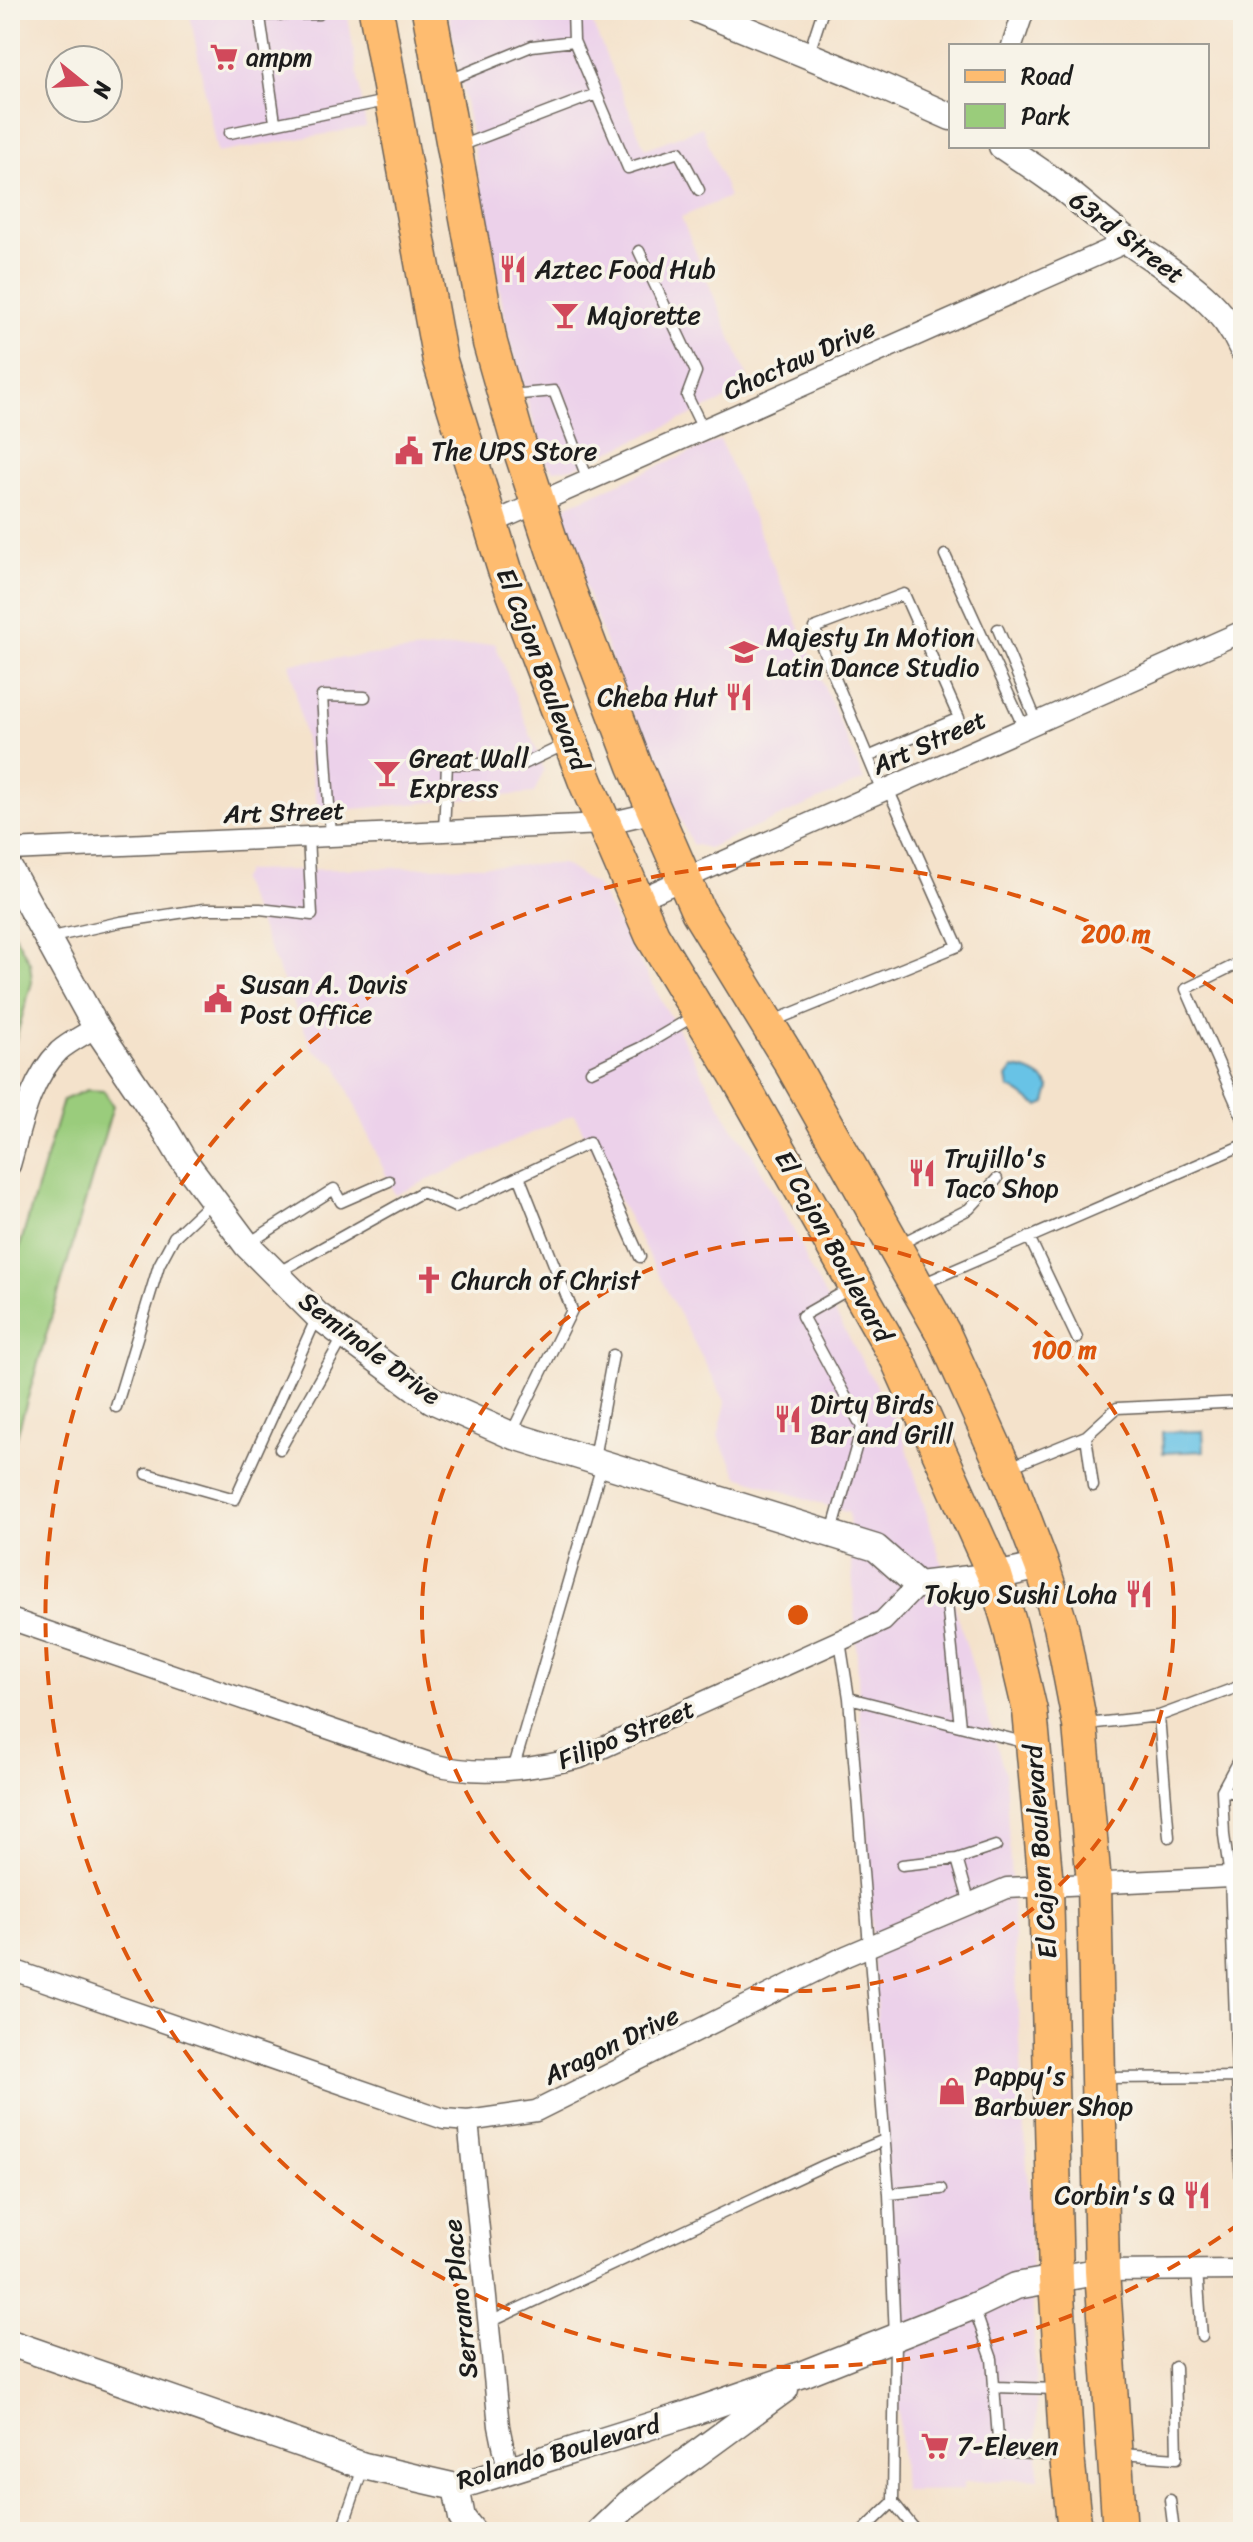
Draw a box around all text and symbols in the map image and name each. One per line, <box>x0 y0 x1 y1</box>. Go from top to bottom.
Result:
place label: ampm <box>246 34 313 80</box>
supermarket icon: ampm <box>209 42 239 72</box>
north arrow <box>44 44 124 124</box>
legend <box>949 44 1209 148</box>
text: Road <box>1021 55 1075 97</box>
text: N <box>81 76 124 104</box>
text: Park <box>1021 95 1070 137</box>
street label: 63rd Street <box>1059 178 1195 296</box>
place label: Aztec Food Hub <box>534 246 716 292</box>
restaurant icon: Aztec Food Hub <box>498 254 528 284</box>
place label: Majorette <box>587 292 701 338</box>
bar icon: Majorette <box>550 300 580 330</box>
street label: Choctaw Drive <box>715 305 883 413</box>
place label: The UPS Store <box>431 428 597 474</box>
public building icon: The UPS Store <box>394 436 424 466</box>
street label: El Cajon Boulevard <box>483 561 604 779</box>
place label: Majesty In Motion Latin Dance Studio <box>766 614 979 690</box>
school or university icon: Majesty In Motion Latin Dance Studio <box>729 637 759 667</box>
place label: Cheba Hut <box>597 674 719 720</box>
restaurant icon: Cheba Hut <box>724 682 754 712</box>
street label: Art Street <box>863 696 994 788</box>
place label: Great Wall Express <box>409 735 529 811</box>
bar icon: Great Wall Express <box>372 758 402 788</box>
street label: Art Street <box>222 787 345 837</box>
text: 200 m <box>1081 913 1151 955</box>
place label: Susan A. Davis Post Office <box>240 961 408 1037</box>
public building icon: Susan A. Davis Post Office <box>203 984 233 1014</box>
place label: Trujillo's Taco Shop <box>944 1135 1059 1211</box>
street label: El Cajon Boulevard <box>762 1141 907 1353</box>
restaurant icon: Trujillo's Taco Shop <box>907 1158 937 1188</box>
place label: Church of Christ <box>451 1257 642 1303</box>
church icon: Church of Christ <box>414 1265 444 1295</box>
street label: Seminole Drive <box>289 1279 452 1418</box>
text: 100 m <box>1031 1329 1097 1371</box>
place label: Dirty Birds Bar and Grill <box>810 1381 954 1457</box>
restaurant icon: Dirty Birds Bar and Grill <box>773 1404 803 1434</box>
place label: Tokyo Sushi Loha <box>924 1571 1117 1617</box>
restaurant icon: Tokyo Sushi Loha <box>1124 1579 1154 1609</box>
centre of rings <box>784 1601 812 1629</box>
street label: Filipo Street <box>550 1686 702 1782</box>
street label: El Cajon Boulevard <box>1009 1741 1070 1960</box>
street label: Aragon Drive <box>534 1992 687 2098</box>
place label: Pappy's Barbwer Shop <box>974 2053 1134 2129</box>
shop icon: Pappy's Barbwer Shop <box>937 2076 967 2106</box>
place label: Corbin's Q <box>1054 2172 1175 2218</box>
restaurant icon: Corbin's Q <box>1182 2180 1212 2210</box>
street label: Serrano Place <box>429 2217 491 2381</box>
street label: Rolando Boulevard <box>451 2400 667 2503</box>
place label: 7-Eleven <box>957 2423 1059 2469</box>
supermarket icon: 7-Eleven <box>920 2431 950 2461</box>

